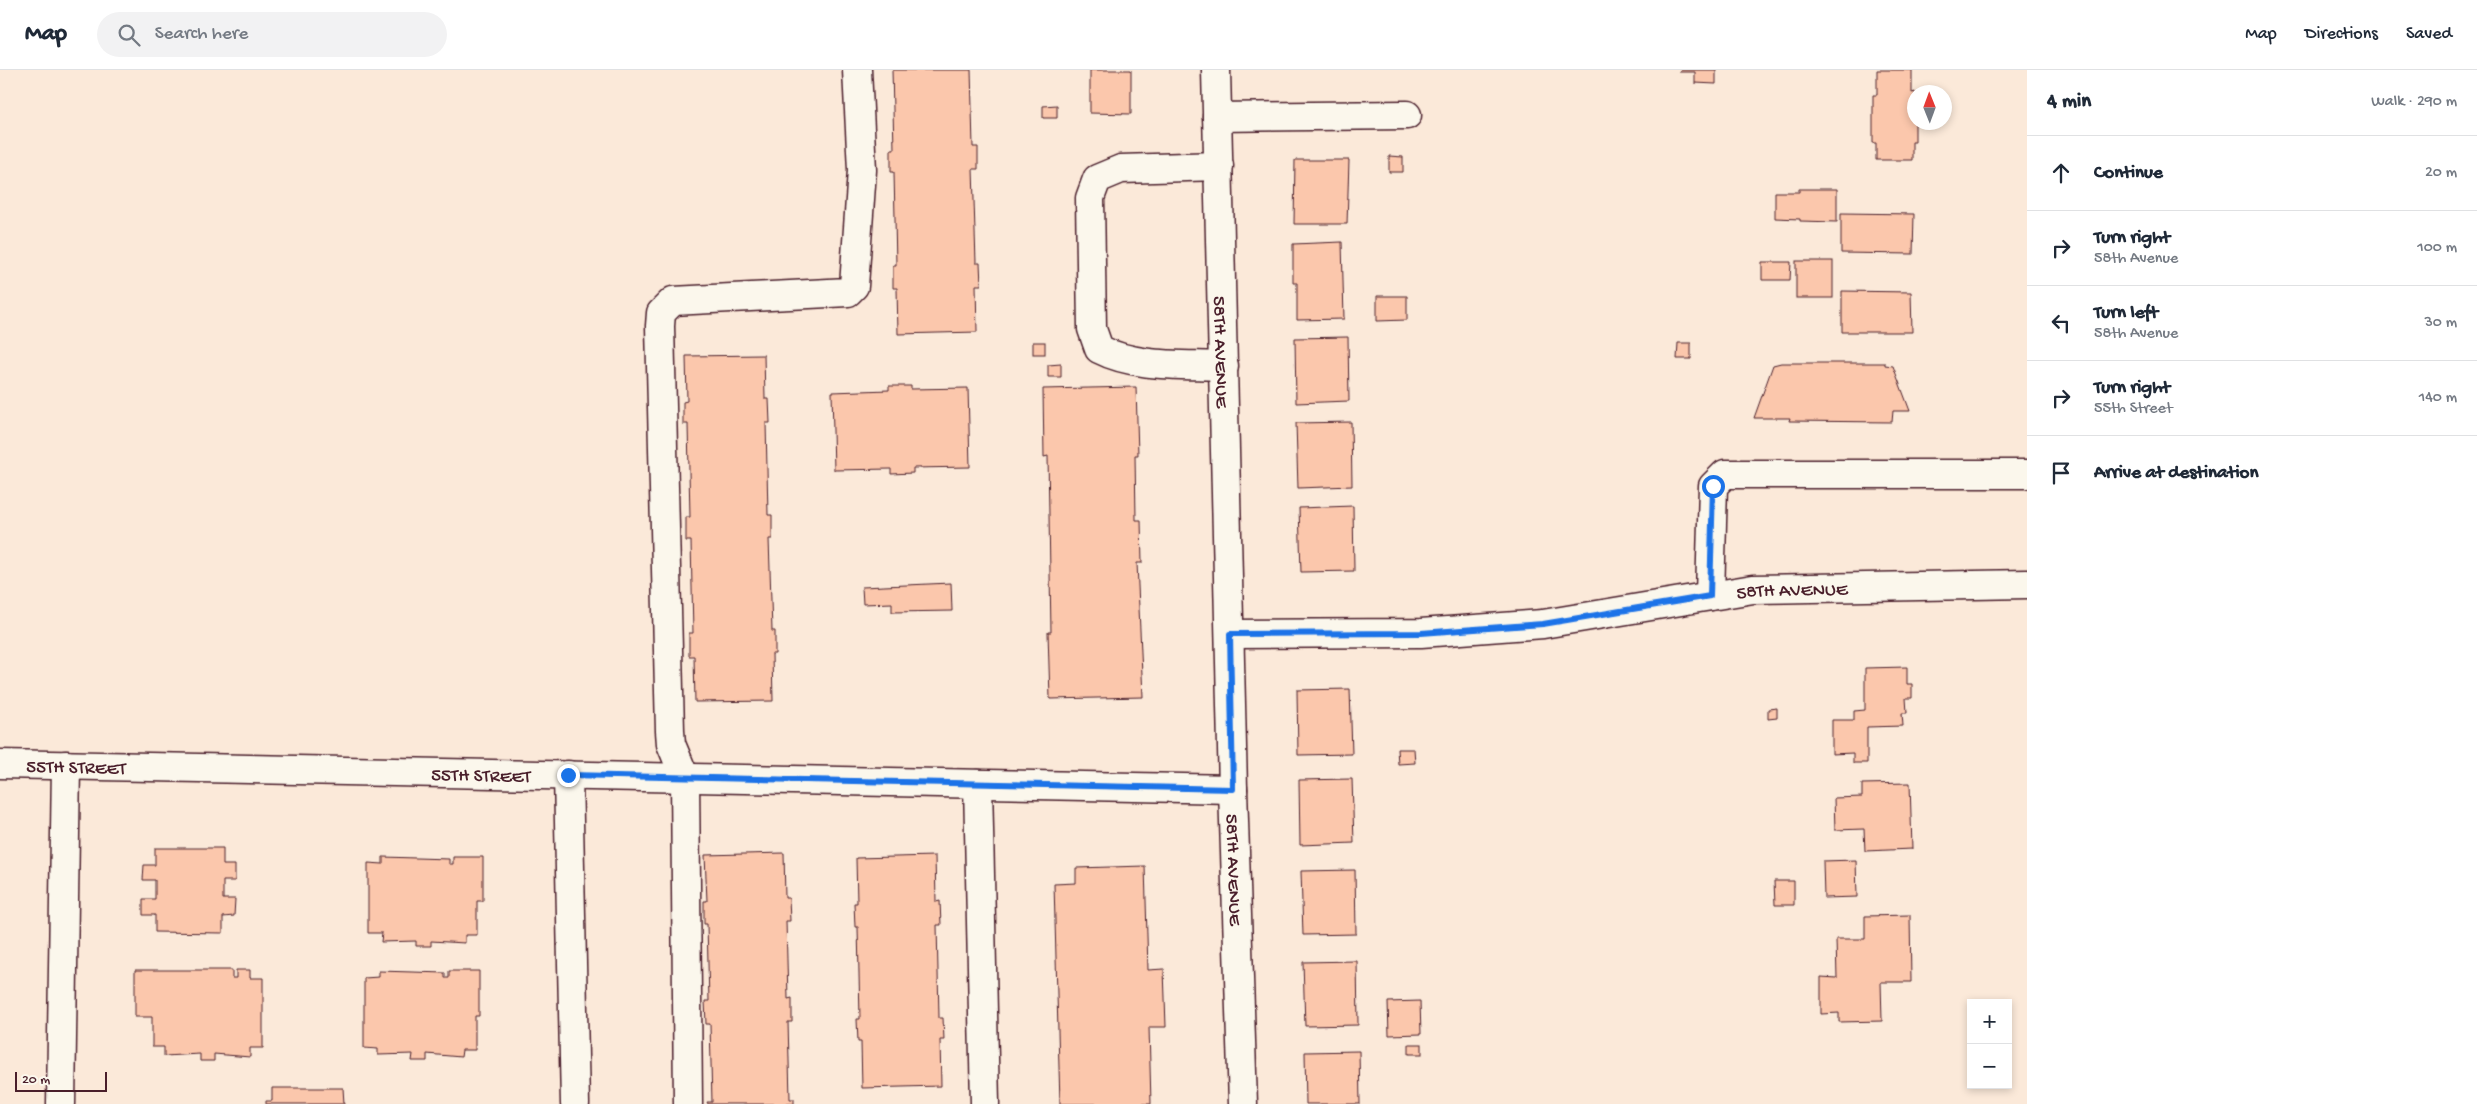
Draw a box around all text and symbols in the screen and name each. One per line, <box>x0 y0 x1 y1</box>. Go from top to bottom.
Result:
search box <box>97 12 447 57</box>
text: Map <box>25 20 67 49</box>
icon: search <box>115 21 143 49</box>
text: Search here <box>155 23 248 46</box>
text: Map <box>2245 24 2277 45</box>
text: Directions <box>2305 24 2378 45</box>
text: Saved <box>2406 24 2452 45</box>
north arrow <box>1907 85 1952 130</box>
text: 4 min <box>2047 90 2091 115</box>
text: Walk · 290 m <box>2371 93 2457 112</box>
icon: ahead <box>2047 159 2075 187</box>
text: Continue <box>2094 162 2163 185</box>
text: 20 m <box>2425 164 2457 183</box>
text: Turn right <box>2094 227 2170 250</box>
icon: right <box>2047 234 2075 262</box>
text: 100 m <box>2417 239 2457 258</box>
text: 58th Avenue <box>2094 250 2178 269</box>
street label: 58TH AVENUE <box>1206 296 1232 409</box>
text: Turn left <box>2094 302 2158 325</box>
icon: left <box>2047 309 2075 337</box>
text: 30 m <box>2424 314 2457 333</box>
text: 58th Avenue <box>2094 325 2178 344</box>
text: Turn right <box>2094 377 2170 400</box>
icon: right <box>2047 384 2075 412</box>
text: 140 m <box>2419 389 2457 408</box>
text: 55th Street <box>2094 400 2172 419</box>
icon: arrive <box>2047 459 2075 487</box>
text: Arrive at destination <box>2094 462 2258 485</box>
route start <box>1702 475 1725 498</box>
street label: 58TH AVENUE <box>1735 579 1849 607</box>
street label: 55TH STREET <box>26 757 127 782</box>
route end <box>557 764 580 787</box>
street label: 55TH STREET <box>431 765 532 790</box>
street label: 58TH AVENUE <box>1219 814 1245 927</box>
map controls <box>1967 999 2012 1089</box>
button: + <box>1967 999 2012 1044</box>
button: − <box>1967 1044 2012 1089</box>
scale bar <box>15 1069 108 1092</box>
text: 20 m <box>22 1072 50 1089</box>

